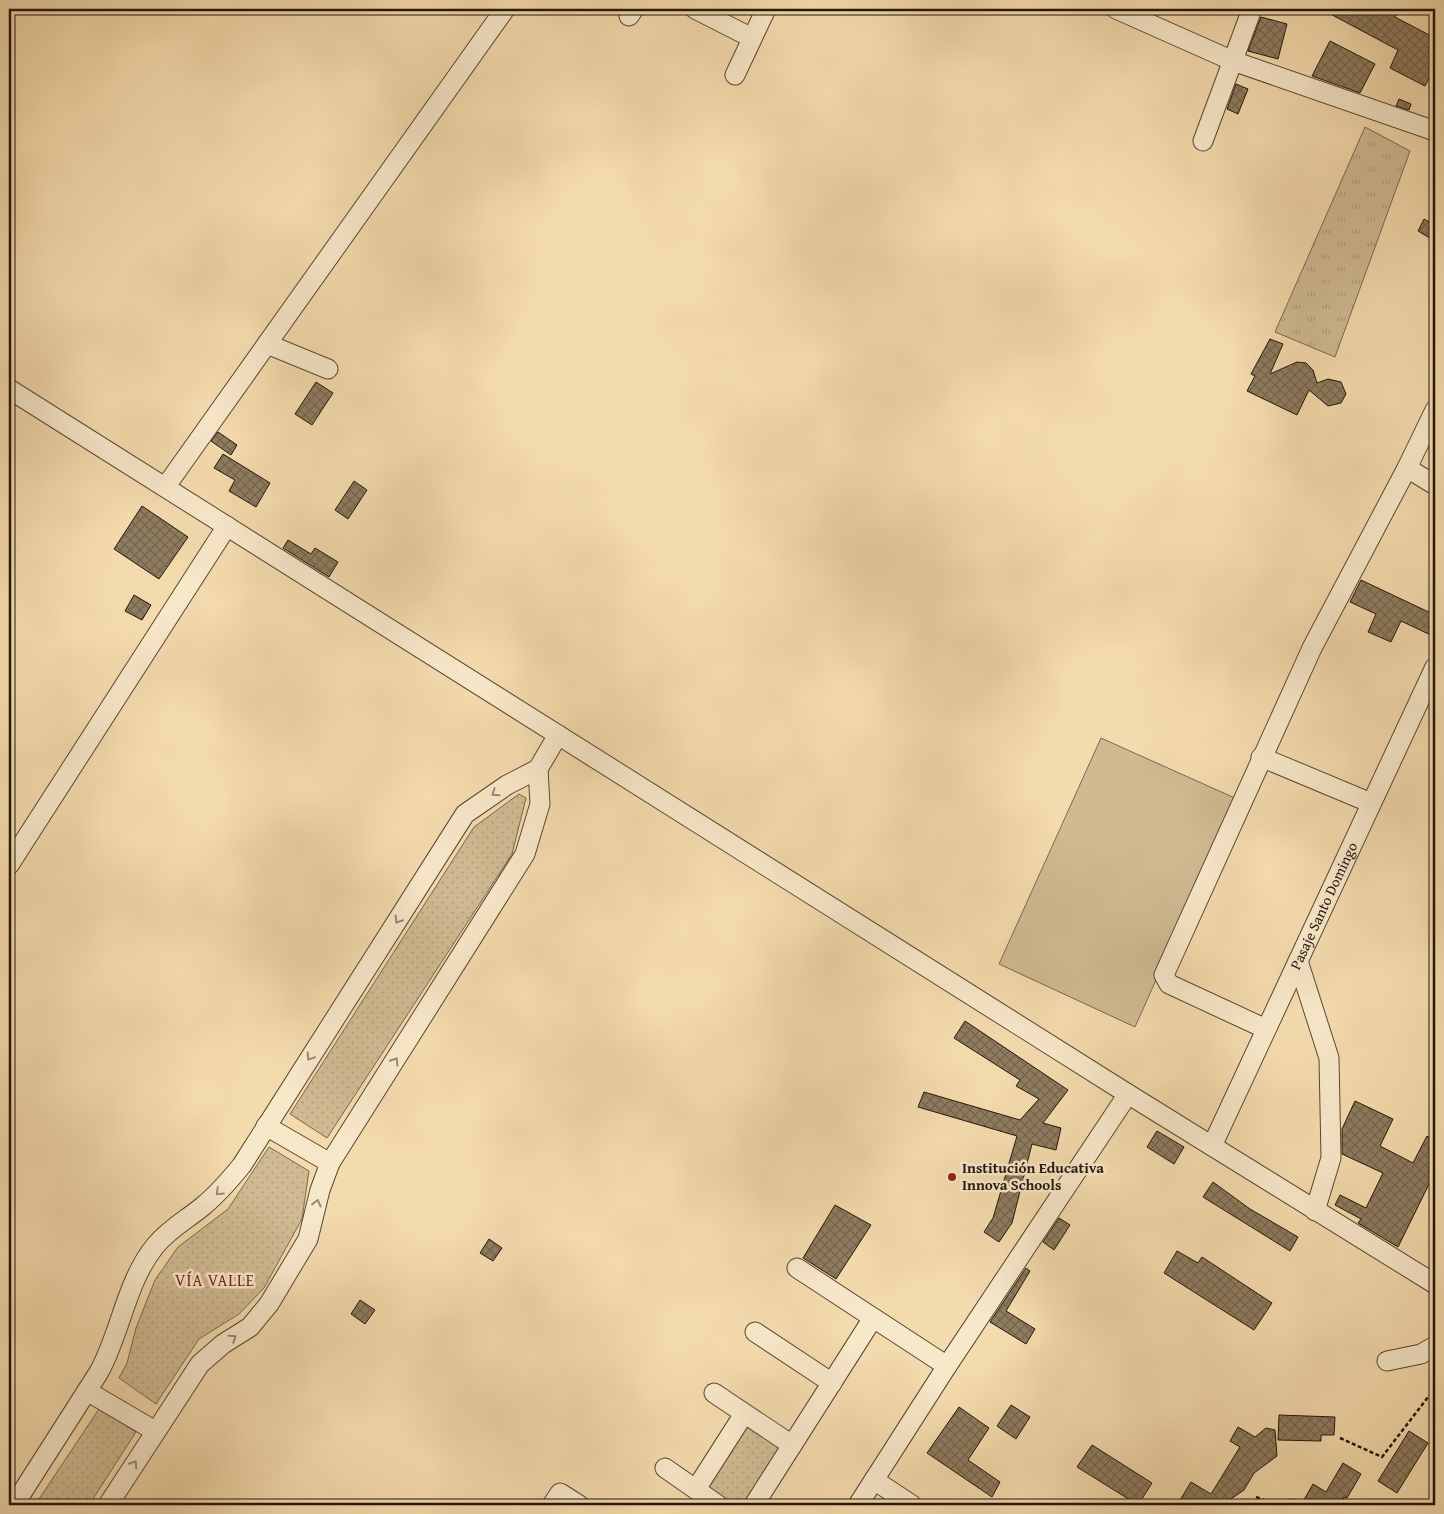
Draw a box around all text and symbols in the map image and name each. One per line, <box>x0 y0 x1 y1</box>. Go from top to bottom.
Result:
one-way arrow <box>491 787 501 796</box>
street label: Pasaje Santo Domingo <box>1285 838 1362 973</box>
one-way arrow <box>394 915 404 924</box>
one-way arrow <box>307 1052 316 1061</box>
one-way arrow <box>388 1058 398 1067</box>
place label: Institución Educativa Innova Schools <box>962 1157 1104 1195</box>
marker: Institución Educativa Innova Schools <box>946 1171 958 1183</box>
one-way arrow <box>216 1186 225 1195</box>
one-way arrow <box>311 1199 322 1208</box>
district label: VÍA VALLE <box>175 1268 255 1292</box>
one-way arrow <box>228 1334 237 1344</box>
one-way arrow <box>128 1461 137 1470</box>

